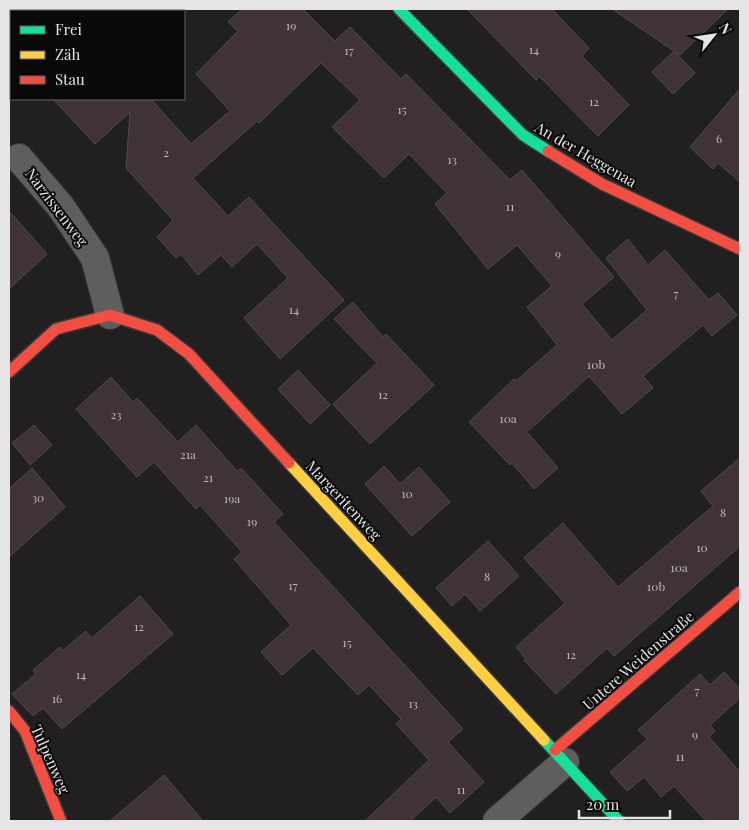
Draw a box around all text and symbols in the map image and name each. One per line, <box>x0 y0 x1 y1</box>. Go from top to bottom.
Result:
legend <box>10 10 185 100</box>
north arrow <box>689 10 739 60</box>
house number: 19 <box>286 17 296 33</box>
text: Frei <box>55 19 83 39</box>
text: N <box>715 19 736 37</box>
house number: 14 <box>529 41 539 57</box>
house number: 17 <box>344 42 354 58</box>
text: Zäh <box>55 44 80 64</box>
text: Stau <box>55 69 85 89</box>
house number: 12 <box>589 93 599 109</box>
house number: 15 <box>397 101 407 117</box>
street label: An der Heggenaa <box>531 116 641 192</box>
house number: 6 <box>716 130 722 146</box>
house number: 2 <box>163 144 169 160</box>
house number: 13 <box>447 151 457 167</box>
street label: Narzissenweg <box>21 164 93 250</box>
house number: 11 <box>506 198 515 214</box>
house number: 9 <box>555 245 561 261</box>
house number: 7 <box>674 285 679 301</box>
house number: 14 <box>289 301 299 317</box>
house number: 10b <box>587 356 605 372</box>
house number: 12 <box>378 386 388 402</box>
house number: 23 <box>110 406 122 422</box>
house number: 10a <box>499 410 517 426</box>
house number: 21a <box>180 446 196 462</box>
street label: Margeritenweg <box>302 456 386 544</box>
house number: 21 <box>203 469 214 485</box>
house number: 10 <box>401 485 413 501</box>
house number: 30 <box>32 489 44 505</box>
house number: 19a <box>224 490 240 506</box>
house number: 8 <box>720 504 726 520</box>
house number: 19 <box>247 513 257 529</box>
house number: 10 <box>696 539 708 555</box>
house number: 10a <box>670 559 688 575</box>
house number: 8 <box>484 568 490 584</box>
house number: 17 <box>288 577 298 593</box>
house number: 10b <box>647 578 665 594</box>
street label: Untere Weidenstraße <box>578 606 698 714</box>
house number: 12 <box>134 618 144 634</box>
house number: 15 <box>342 634 352 650</box>
house number: 12 <box>566 646 576 662</box>
house number: 14 <box>76 666 86 682</box>
house number: 7 <box>695 682 700 698</box>
house number: 16 <box>52 690 62 706</box>
house number: 13 <box>408 695 418 711</box>
street label: Tulpenweg <box>27 721 75 797</box>
house number: 9 <box>692 726 698 742</box>
house number: 11 <box>676 748 685 764</box>
house number: 11 <box>457 781 466 797</box>
scale bar <box>579 788 670 820</box>
text: 20 m <box>586 794 620 814</box>

